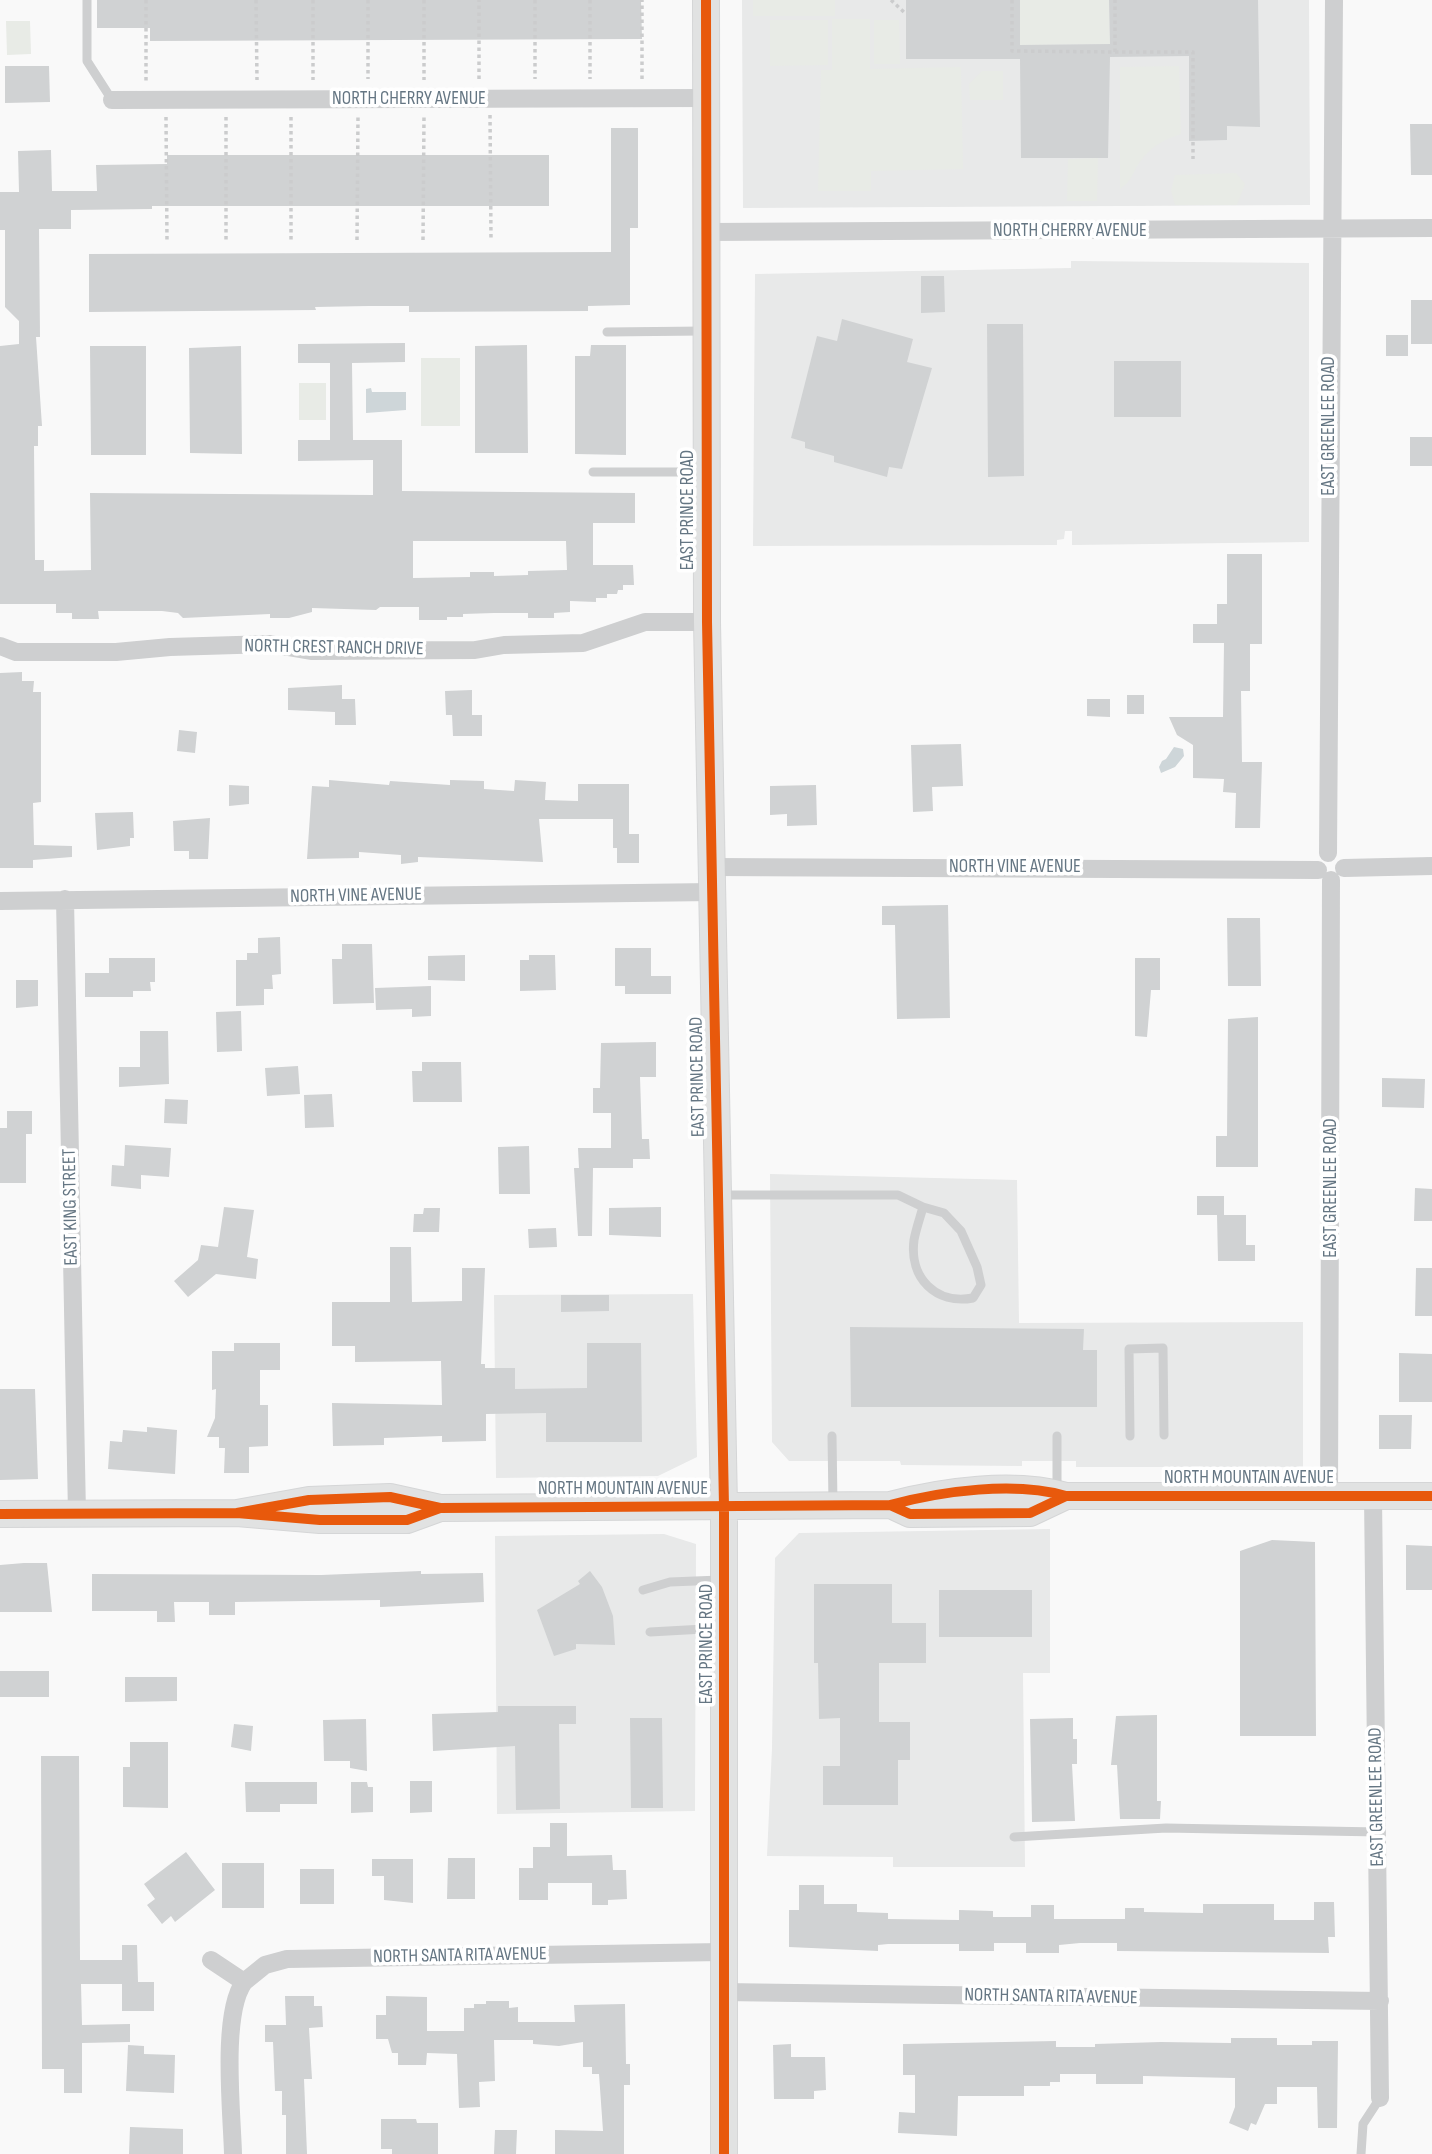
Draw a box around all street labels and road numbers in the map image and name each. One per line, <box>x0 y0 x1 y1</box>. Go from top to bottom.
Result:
street label: NORTH CHERRY AVENUE <box>332 88 486 110</box>
street label: NORTH CHERRY AVENUE <box>993 220 1147 242</box>
street label: EAST GREENLEE ROAD <box>1318 356 1340 496</box>
street label: EAST PRINCE ROAD <box>677 450 699 570</box>
street label: NORTH CREST RANCH DRIVE <box>244 635 424 661</box>
street label: NORTH VINE AVENUE <box>949 856 1081 878</box>
street label: NORTH VINE AVENUE <box>290 883 422 909</box>
street label: EAST PRINCE ROAD <box>686 1017 710 1137</box>
street label: EAST GREENLEE ROAD <box>1320 1118 1342 1258</box>
street label: EAST KING STREET <box>59 1148 83 1266</box>
street label: NORTH MOUNTAIN AVENUE <box>1164 1467 1334 1489</box>
street label: NORTH MOUNTAIN AVENUE <box>538 1478 708 1500</box>
street label: EAST PRINCE ROAD <box>696 1584 718 1704</box>
street label: EAST GREENLEE ROAD <box>1364 1727 1390 1867</box>
street label: NORTH SANTA RITA AVENUE <box>373 1943 547 1969</box>
street label: NORTH SANTA RITA AVENUE <box>964 1984 1138 2010</box>

